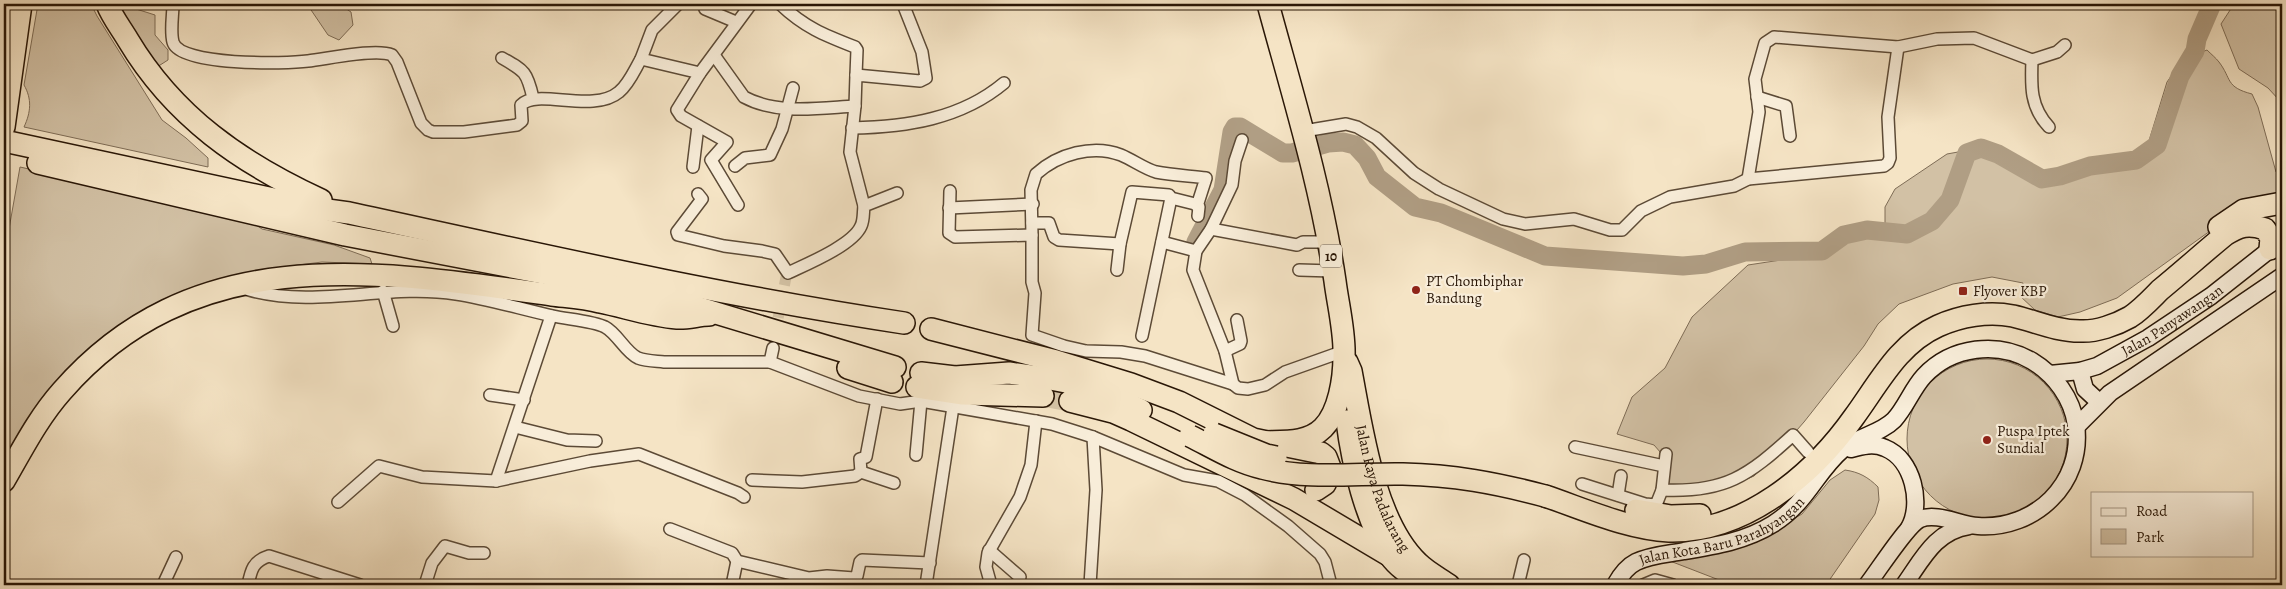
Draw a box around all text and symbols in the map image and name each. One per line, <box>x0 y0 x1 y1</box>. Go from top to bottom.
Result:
road number: 10 <box>1320 245 1342 268</box>
place label: PT Chombiphar Bandung <box>1426 271 1524 308</box>
street label: Jalan Panyawangan <box>2118 280 2227 361</box>
place label: Flyover KBP <box>1973 281 2047 301</box>
marker: PT Chombiphar Bandung <box>1410 284 1422 296</box>
marker: Flyover KBP <box>1957 285 1969 297</box>
place label: Puspa Iptek Sundial <box>1997 421 2070 458</box>
street label: Jalan Raya Padalarang <box>1351 423 1415 557</box>
marker: Puspa Iptek Sundial <box>1981 434 1993 446</box>
street label: Jalan Kota Baru Parahyangan <box>1636 492 1809 570</box>
legend <box>2091 492 2254 556</box>
text: Road <box>2136 501 2168 521</box>
text: Park <box>2136 527 2165 547</box>

